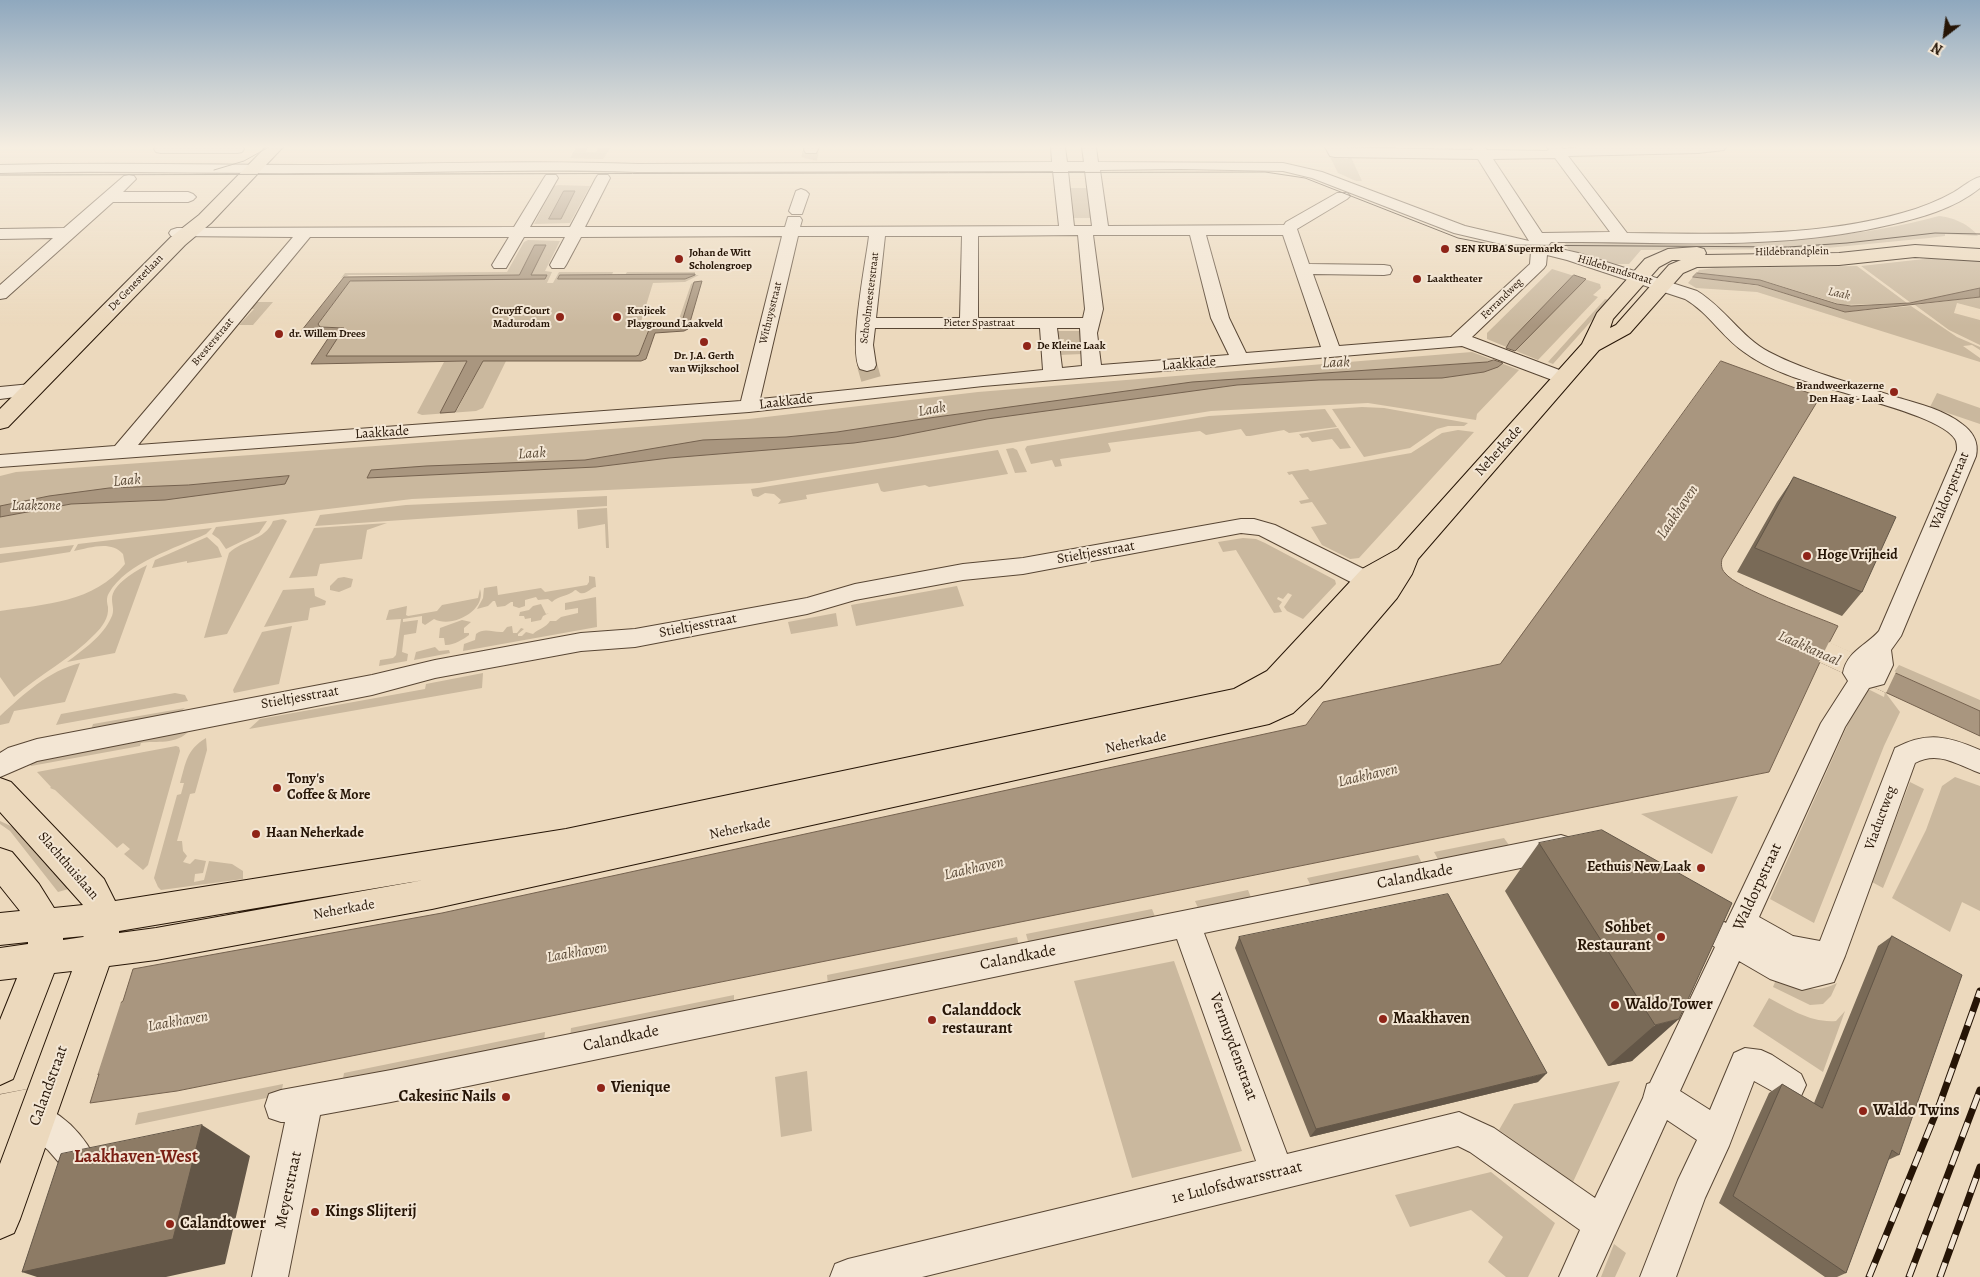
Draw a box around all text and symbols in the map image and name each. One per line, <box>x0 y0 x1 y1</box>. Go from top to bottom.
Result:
north arrow <box>1920 10 1970 60</box>
text: N <box>1928 38 1946 59</box>
place label: SEN KUBA Supermarkt <box>1455 242 1563 256</box>
marker: SEN KUBA Supermarkt <box>1439 243 1451 255</box>
street label: Hildebrandplein <box>1755 245 1829 259</box>
place label: Johan de Witt Scholengroep <box>689 246 752 272</box>
street label: De Genestetlaan <box>106 252 166 314</box>
street label: Schoolmeesterstraat <box>858 252 882 344</box>
street label: Hildebrandstraat <box>1576 252 1654 288</box>
marker: Johan de Witt Scholengroep <box>673 253 685 265</box>
place label: Laaktheater <box>1427 272 1482 286</box>
marker: Laaktheater <box>1411 273 1423 285</box>
street label: Ferrandweg <box>1478 276 1526 322</box>
street label: Withuysstraat <box>757 280 785 346</box>
water label: Laak <box>1827 284 1851 304</box>
place label: Cruyff Court Madurodam <box>492 304 550 330</box>
place label: Krajicek Playground Laakveld <box>627 304 723 330</box>
marker: Cruyff Court Madurodam <box>554 311 566 323</box>
marker: Krajicek Playground Laakveld <box>611 311 623 323</box>
street label: Bresterstraat <box>189 315 237 369</box>
street label: Pieter Spastraat <box>943 316 1015 330</box>
place label: dr. Willem Drees <box>289 327 366 341</box>
marker: dr. Willem Drees <box>273 328 285 340</box>
marker: Dr. J.A. Gerth van Wijkschool <box>698 336 710 348</box>
place label: De Kleine Laak <box>1037 339 1105 353</box>
marker: De Kleine Laak <box>1021 340 1033 352</box>
place label: Dr. J.A. Gerth van Wijkschool <box>669 349 739 375</box>
street label: Laakkade <box>1161 353 1217 375</box>
water label: Laak <box>1322 354 1350 372</box>
place label: Brandweerkazerne Den Haag - Laak <box>1796 379 1884 405</box>
marker: Brandweerkazerne Den Haag - Laak <box>1888 386 1900 398</box>
street label: Laakkade <box>758 390 814 414</box>
water label: Laak <box>917 399 947 421</box>
street label: Neherkade <box>1472 422 1526 480</box>
street label: Laakkade <box>354 423 410 443</box>
water label: Laak <box>518 444 546 464</box>
street label: Waldorpstraat <box>1927 450 1973 532</box>
water label: Laak <box>112 471 142 491</box>
water label: Laakhaven <box>1653 482 1703 542</box>
park label: Laakzone <box>11 499 61 515</box>
street label: Stieltjesstraat <box>1056 538 1136 568</box>
place label: Hoge Vrijheid <box>1817 548 1898 564</box>
marker: Hoge Vrijheid <box>1801 550 1813 562</box>
street label: Stieltjesstraat <box>658 610 738 642</box>
water label: Laakkanaal <box>1775 627 1843 671</box>
street label: Stieltjesstraat <box>260 683 340 713</box>
street label: Neherkade <box>1104 728 1168 758</box>
water label: Laakhaven <box>1336 760 1400 792</box>
place label: Tony's Coffee & More <box>287 772 371 804</box>
marker: Tony's Coffee & More <box>271 782 283 794</box>
street label: Viaductweg <box>1862 784 1900 852</box>
street label: Neherkade <box>708 814 772 844</box>
place label: Haan Neherkade <box>266 826 364 842</box>
marker: Haan Neherkade <box>250 828 262 840</box>
street label: Slachthuislaan <box>34 829 102 903</box>
street label: Waldorpstraat <box>1729 840 1787 934</box>
water label: Laakhaven <box>942 853 1006 885</box>
street label: Calandkade <box>1375 860 1455 894</box>
place label: Eethuis New Laak <box>1587 860 1691 876</box>
marker: Eethuis New Laak <box>1695 862 1707 874</box>
street label: Neherkade <box>312 896 376 924</box>
place label: Sohbet Restaurant <box>1577 918 1651 956</box>
marker: Sohbet Restaurant <box>1655 931 1667 943</box>
water label: Laakhaven <box>545 939 609 967</box>
street label: Calandkade <box>978 941 1058 975</box>
street label: Vermuydenstraat <box>1205 991 1261 1103</box>
place label: Waldo Tower <box>1625 995 1713 1015</box>
marker: Waldo Tower <box>1609 999 1621 1011</box>
place label: Calanddock restaurant <box>942 1001 1021 1039</box>
water label: Laakhaven <box>146 1008 210 1036</box>
place label: Maakhaven <box>1393 1009 1470 1029</box>
marker: Maakhaven <box>1377 1013 1389 1025</box>
marker: Calanddock restaurant <box>926 1014 938 1026</box>
street label: Calandkade <box>581 1022 661 1056</box>
street label: Calandstraat <box>26 1043 72 1129</box>
place label: Vienique <box>611 1078 670 1098</box>
marker: Vienique <box>595 1082 607 1094</box>
place label: Cakesinc Nails <box>399 1087 496 1107</box>
marker: Cakesinc Nails <box>500 1091 512 1103</box>
place label: Waldo Twins <box>1873 1101 1960 1121</box>
marker: Waldo Twins <box>1857 1105 1869 1117</box>
district label: Laakhaven-West <box>74 1147 198 1169</box>
street label: Meyerstraat <box>271 1150 307 1230</box>
street label: 1e Lulofsdwarsstraat <box>1170 1158 1304 1208</box>
place label: Kings Slijterij <box>325 1202 417 1222</box>
marker: Kings Slijterij <box>309 1206 321 1218</box>
place label: Calandtower <box>180 1214 266 1234</box>
marker: Calandtower <box>164 1218 176 1230</box>

